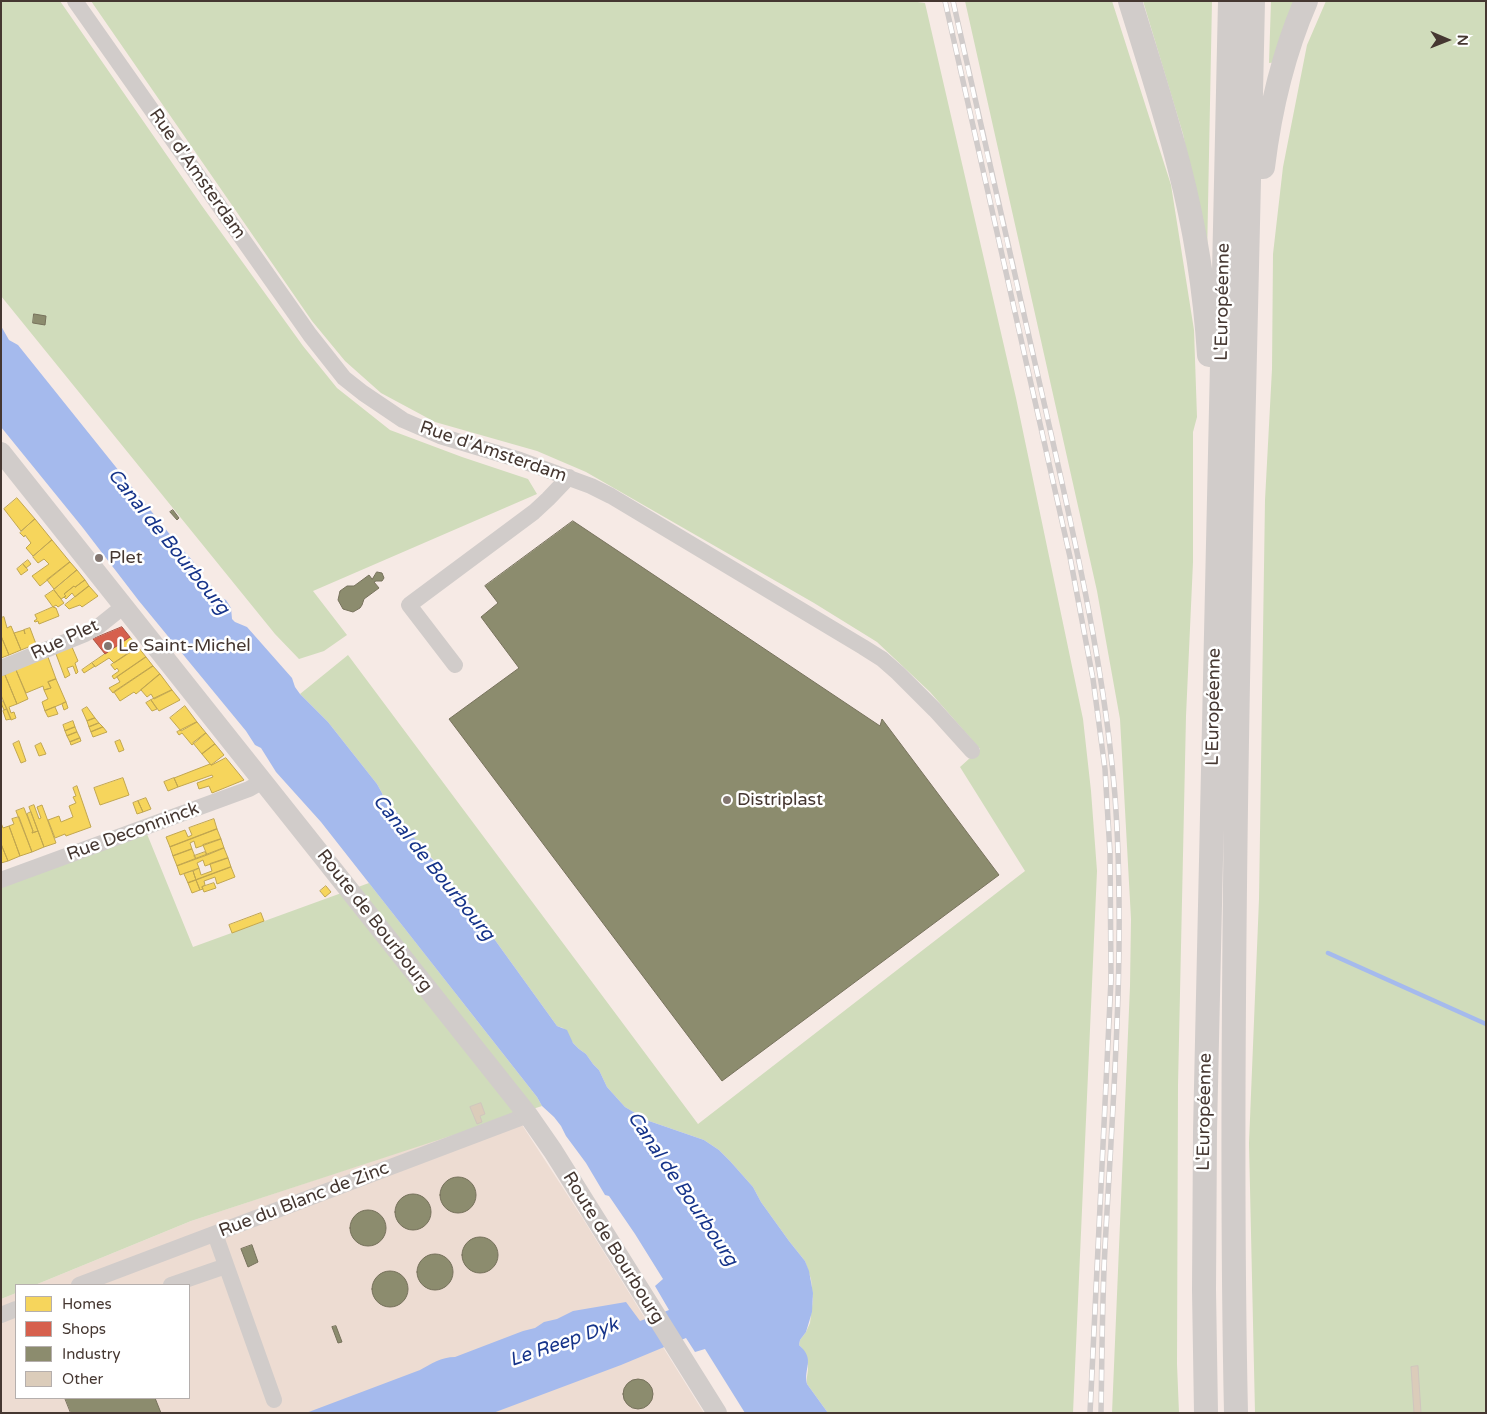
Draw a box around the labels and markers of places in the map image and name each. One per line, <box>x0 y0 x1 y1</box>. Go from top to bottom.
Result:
place label: Plet <box>109 547 143 569</box>
marker: Plet <box>93 552 105 564</box>
place label: Le Saint-Michel <box>118 635 251 657</box>
marker: Le Saint-Michel <box>102 640 114 652</box>
place label: Distriplast <box>737 789 823 811</box>
marker: Distriplast <box>721 794 733 806</box>

